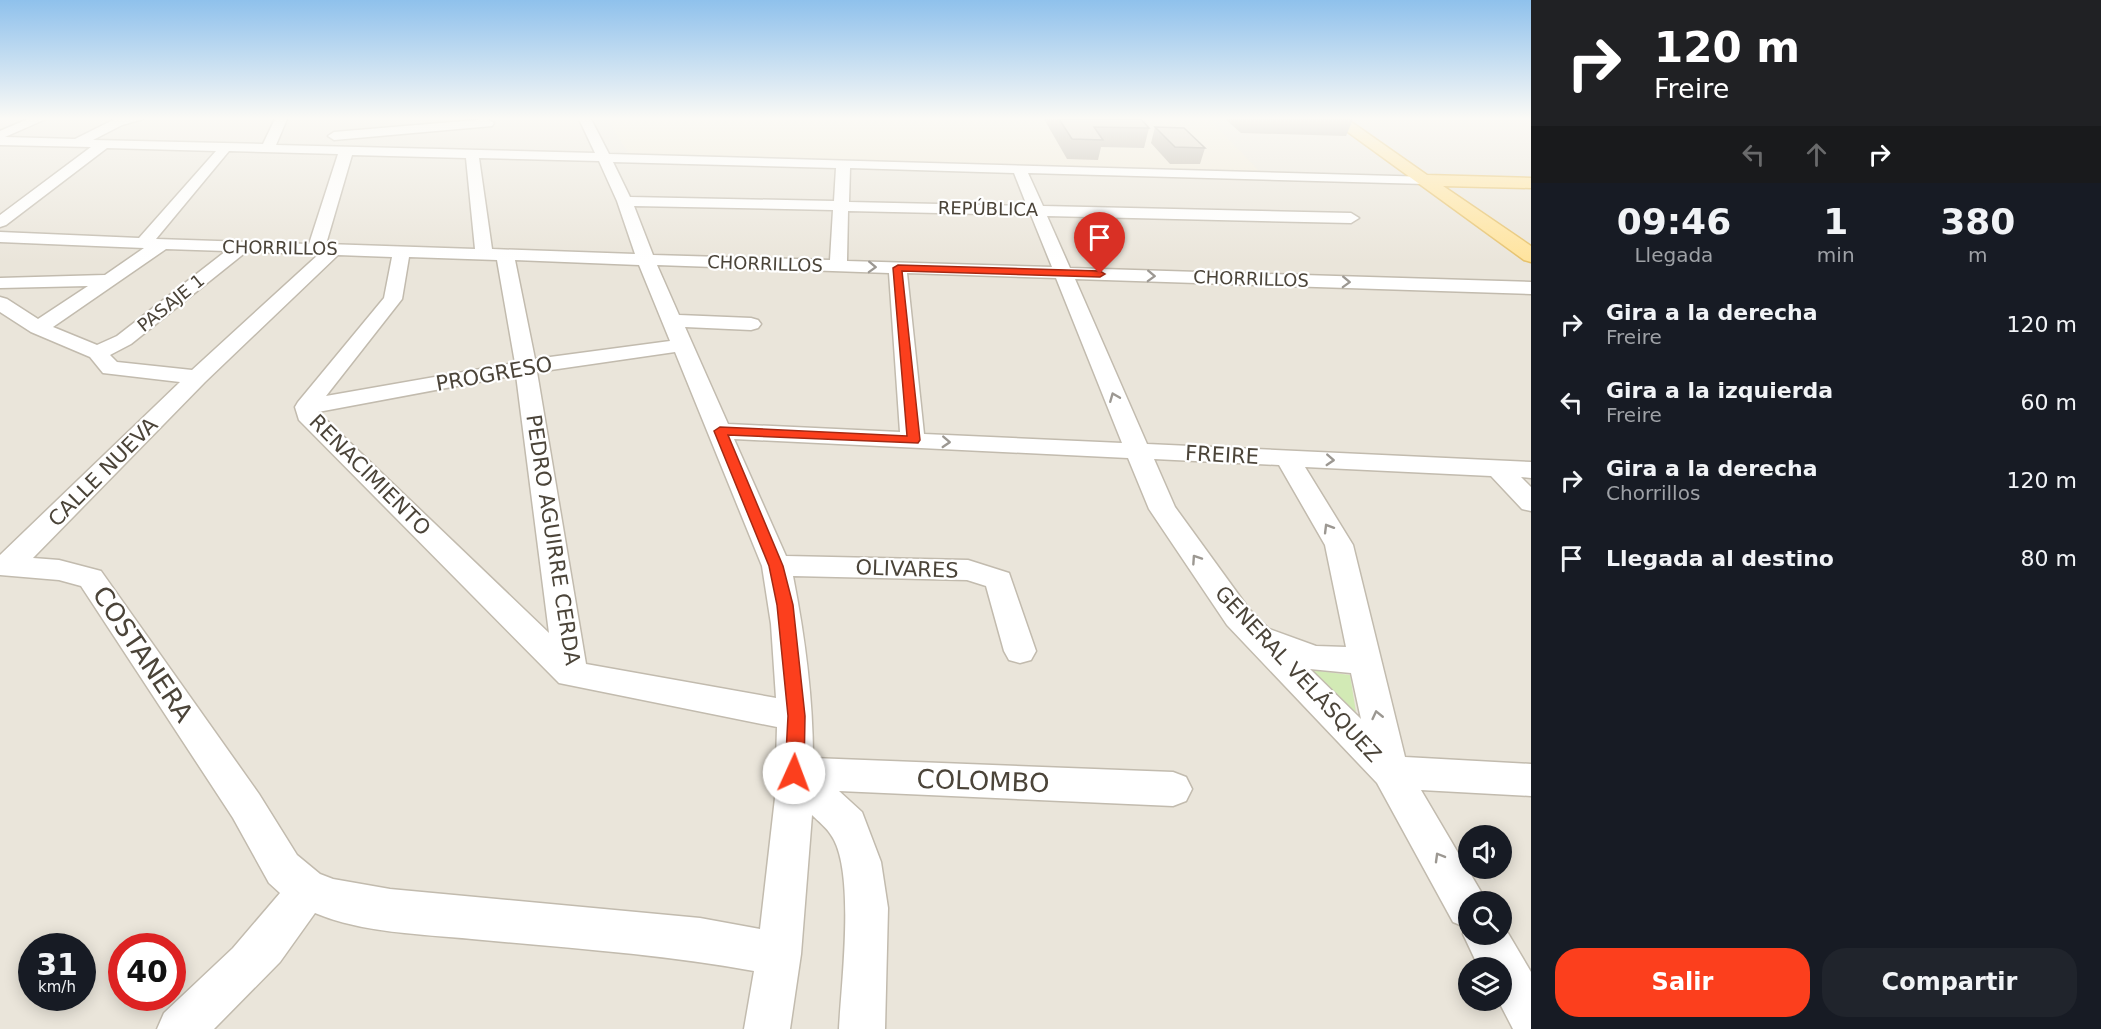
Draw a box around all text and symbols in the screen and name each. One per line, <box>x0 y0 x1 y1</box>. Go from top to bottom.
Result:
text: 120 m <box>1654 23 1800 72</box>
icon: right <box>1555 24 1633 102</box>
text: Freire <box>1654 73 1729 104</box>
icon: left <box>1737 138 1770 171</box>
icon: ahead <box>1800 138 1833 171</box>
icon: right <box>1863 138 1896 171</box>
street label: REPÚBLICA <box>938 197 1039 220</box>
text: 09:46 <box>1617 201 1731 242</box>
text: 1 <box>1823 201 1848 242</box>
text: 380 <box>1940 201 2015 242</box>
pin <box>1074 212 1125 274</box>
icon: arrive <box>1083 221 1116 254</box>
street label: CHORRILLOS <box>222 236 338 259</box>
text: Llegada <box>1634 243 1713 267</box>
text: min <box>1817 243 1855 267</box>
text: m <box>1968 243 1988 267</box>
street label: CHORRILLOS <box>707 251 823 276</box>
one-way arrow <box>867 261 876 273</box>
street label: CHORRILLOS <box>1193 266 1309 291</box>
street label: PASAJE 1 <box>133 269 208 336</box>
one-way arrow <box>1146 269 1155 282</box>
one-way arrow <box>1341 276 1350 288</box>
text: Gira a la derecha <box>1606 300 1818 325</box>
icon: right <box>1555 308 1588 341</box>
text: 120 m <box>2007 312 2077 337</box>
text: Freire <box>1606 325 1662 349</box>
street label: PROGRESO <box>434 352 554 396</box>
text: Gira a la izquierda <box>1606 378 1833 403</box>
icon: left <box>1555 386 1588 419</box>
text: 60 m <box>2021 390 2077 415</box>
one-way arrow <box>1109 392 1121 403</box>
text: Freire <box>1606 403 1662 427</box>
street label: RENACIMIENTO <box>305 410 435 540</box>
street label: CALLE NUEVA <box>44 412 163 531</box>
street label: PEDRO AGUIRRE CERDA <box>521 413 585 668</box>
one-way arrow <box>942 435 951 448</box>
street label: FREIRE <box>1184 441 1260 469</box>
one-way arrow <box>1325 454 1334 467</box>
text: Gira a la derecha <box>1606 456 1818 481</box>
icon: right <box>1555 464 1588 497</box>
text: 120 m <box>2007 468 2077 493</box>
text: Chorrillos <box>1606 481 1700 505</box>
one-way arrow <box>1324 524 1336 534</box>
icon: arrive <box>1555 542 1588 575</box>
text: Llegada al destino <box>1606 546 1834 571</box>
text: 80 m <box>2021 546 2077 571</box>
street label: OLIVARES <box>855 555 959 583</box>
one-way arrow <box>1192 555 1203 566</box>
street label: COSTANERA <box>87 580 200 728</box>
street label: GENERAL VELÁSQUEZ <box>1210 580 1387 767</box>
one-way arrow <box>1371 711 1384 721</box>
position arrow <box>762 741 826 805</box>
street label: COLOMBO <box>916 764 1050 798</box>
map controls <box>1458 825 1512 1011</box>
button: sound <box>1458 825 1512 879</box>
one-way arrow <box>1435 853 1446 863</box>
button: search <box>1458 891 1512 945</box>
speed limit sign: 40 <box>108 933 186 1011</box>
text: 31 <box>36 947 78 982</box>
button: Salir <box>1555 948 1810 1017</box>
button: Compartir <box>1822 948 2077 1017</box>
button: layers <box>1458 957 1512 1011</box>
text: km/h <box>38 978 76 996</box>

